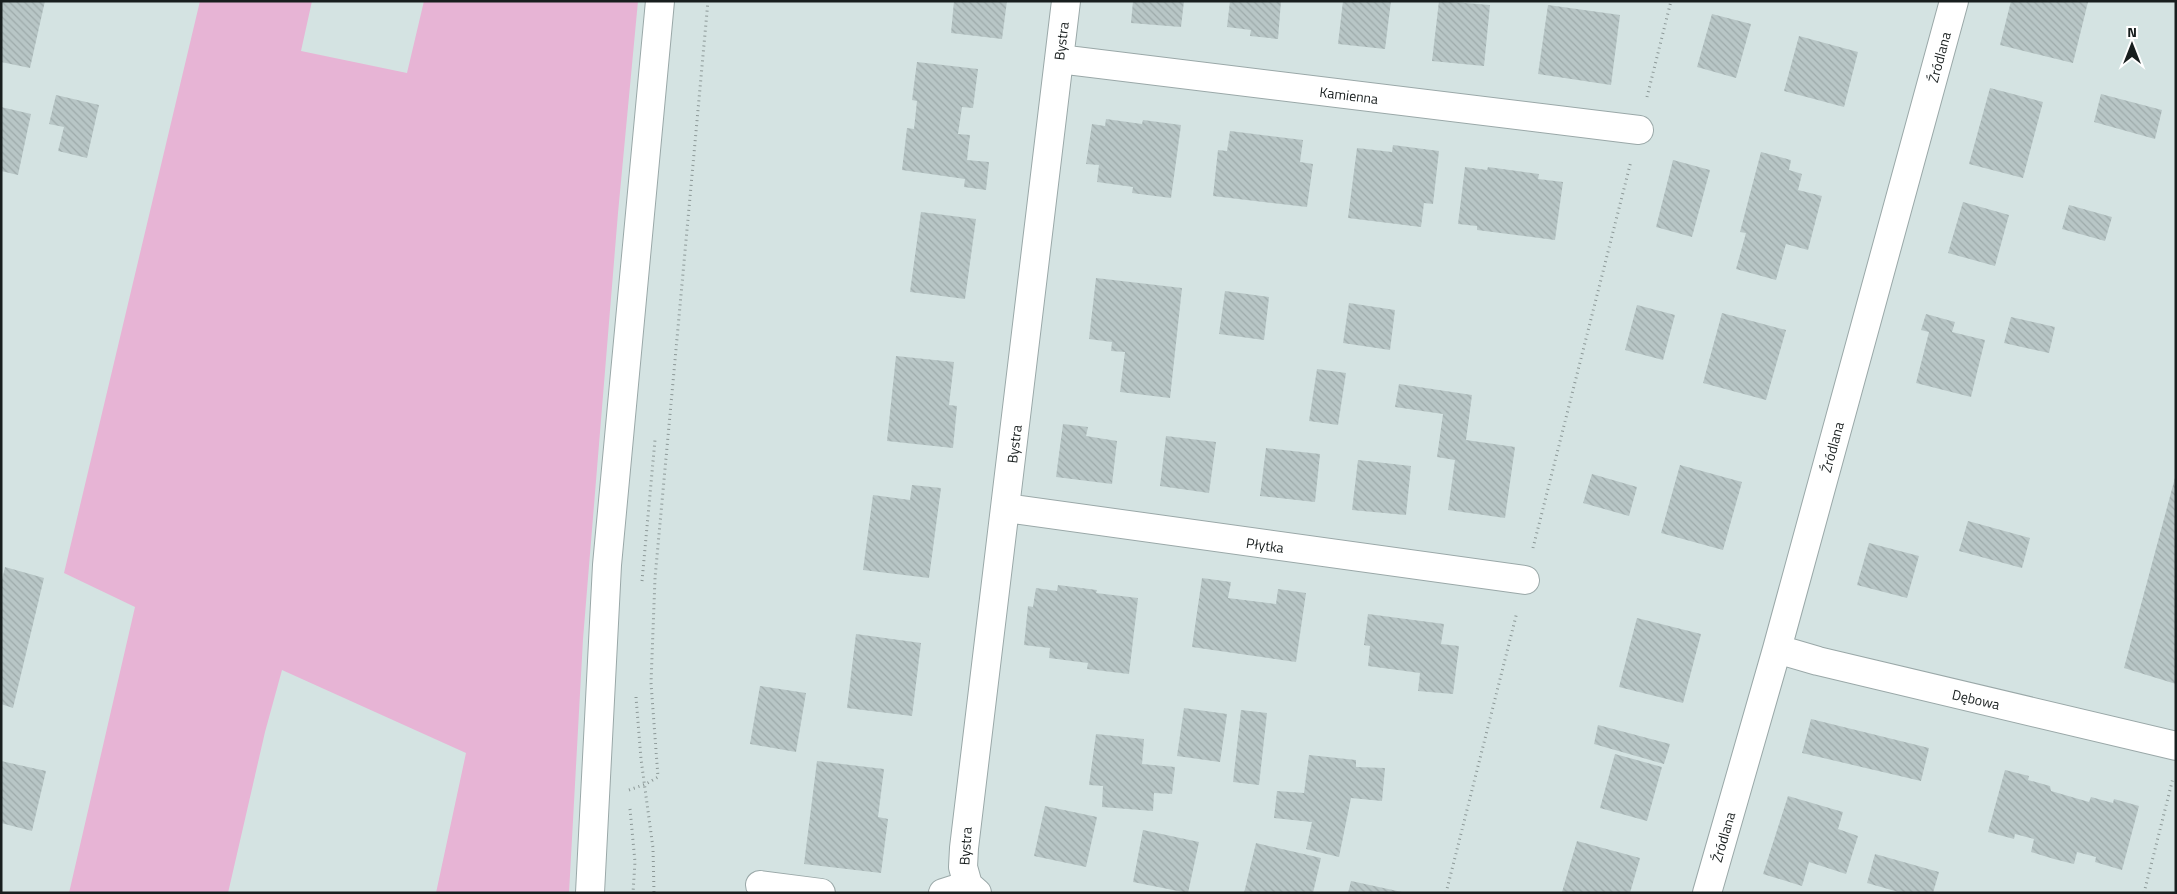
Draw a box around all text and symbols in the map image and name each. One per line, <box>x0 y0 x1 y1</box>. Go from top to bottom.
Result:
north arrow <box>2107 20 2157 70</box>
street label: Bystra <box>1048 21 1074 61</box>
text: N <box>2127 21 2137 42</box>
street label: Źródlana <box>1922 29 1956 85</box>
street label: Kamienna <box>1319 81 1379 109</box>
street label: Źródlana <box>1815 419 1849 475</box>
street label: Bystra <box>1001 424 1027 464</box>
street label: Płytka <box>1245 532 1285 558</box>
street label: Dębowa <box>1950 683 2002 715</box>
street label: Źródlana <box>1706 809 1740 865</box>
street label: Bystra <box>953 826 977 866</box>

